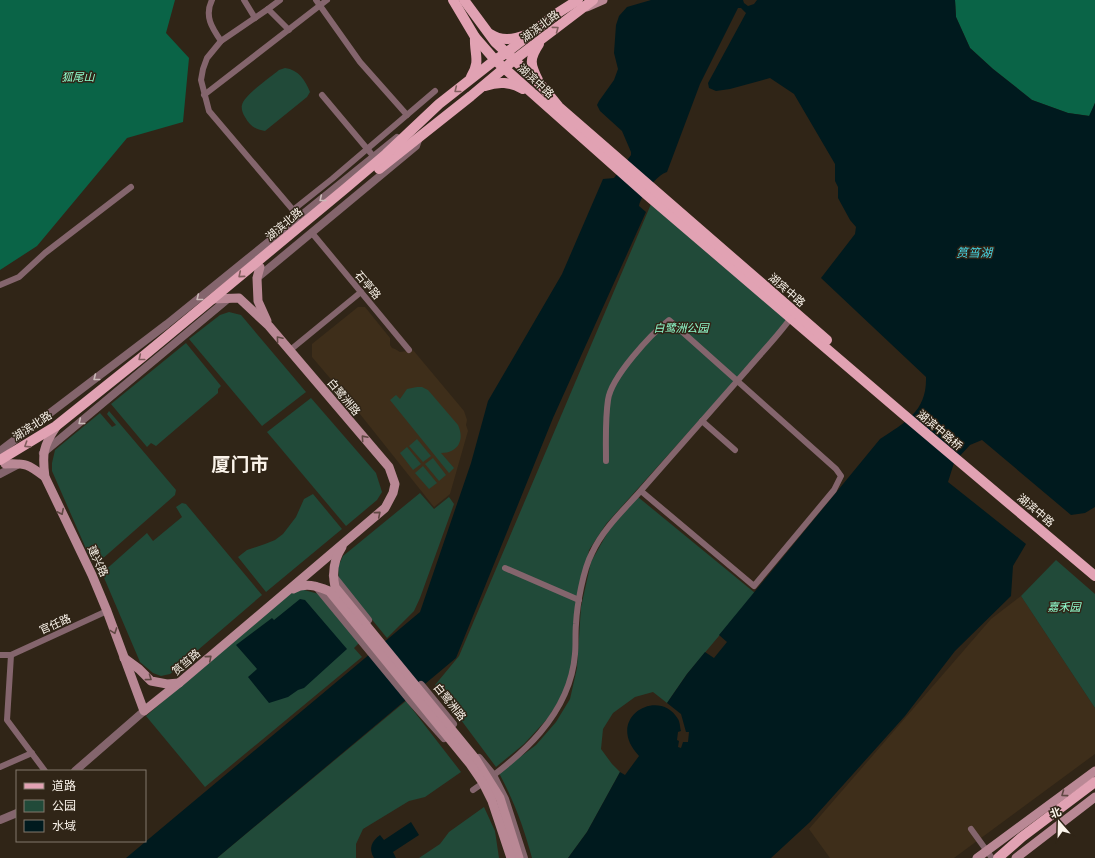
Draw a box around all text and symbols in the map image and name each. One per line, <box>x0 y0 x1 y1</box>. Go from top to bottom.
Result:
street label: 湖滨北路 <box>518 7 562 45</box>
one-way arrow <box>552 26 559 33</box>
street label: 湖滨中路 <box>515 61 557 101</box>
park label: 狐尾山 <box>62 70 95 84</box>
one-way arrow <box>454 85 461 92</box>
one-way arrow <box>319 194 326 201</box>
street label: 湖滨北路 <box>263 204 305 244</box>
water label: 筼筜湖 <box>956 245 994 260</box>
street label: 石亭路 <box>352 268 384 302</box>
one-way arrow <box>238 270 246 277</box>
street label: 湖宾中路 <box>766 270 808 310</box>
one-way arrow <box>196 293 203 300</box>
park label: 白鹭洲公园 <box>654 321 710 335</box>
one-way arrow <box>277 336 284 343</box>
one-way arrow <box>139 353 146 360</box>
one-way arrow <box>94 374 101 381</box>
street label: 白鹭洲路 <box>324 376 364 418</box>
street label: 湖滨中路桥 <box>914 407 966 453</box>
street label: 湖滨北路 <box>10 408 54 444</box>
one-way arrow <box>78 417 85 424</box>
one-way arrow <box>361 435 368 442</box>
one-way arrow <box>24 440 31 447</box>
district label: 厦门市 <box>211 452 269 476</box>
street label: 湖滨中路 <box>1015 490 1057 530</box>
one-way arrow <box>56 507 64 515</box>
one-way arrow <box>373 511 380 518</box>
street label: 建兴路 <box>85 543 111 579</box>
park label: 嘉禾园 <box>1048 600 1082 614</box>
street label: 官任路 <box>37 611 73 637</box>
one-way arrow <box>109 627 117 634</box>
street label: 筼筜路 <box>169 646 203 678</box>
one-way arrow <box>204 655 211 662</box>
one-way arrow <box>144 673 151 680</box>
street label: 白鹭洲路 <box>431 680 469 724</box>
legend <box>16 770 146 842</box>
text: 道路 <box>52 778 76 793</box>
one-way arrow <box>1061 789 1068 796</box>
text: 公园 <box>52 798 76 813</box>
north arrow <box>1039 802 1079 842</box>
text: 北 <box>1048 804 1063 821</box>
text: 水域 <box>52 818 76 833</box>

